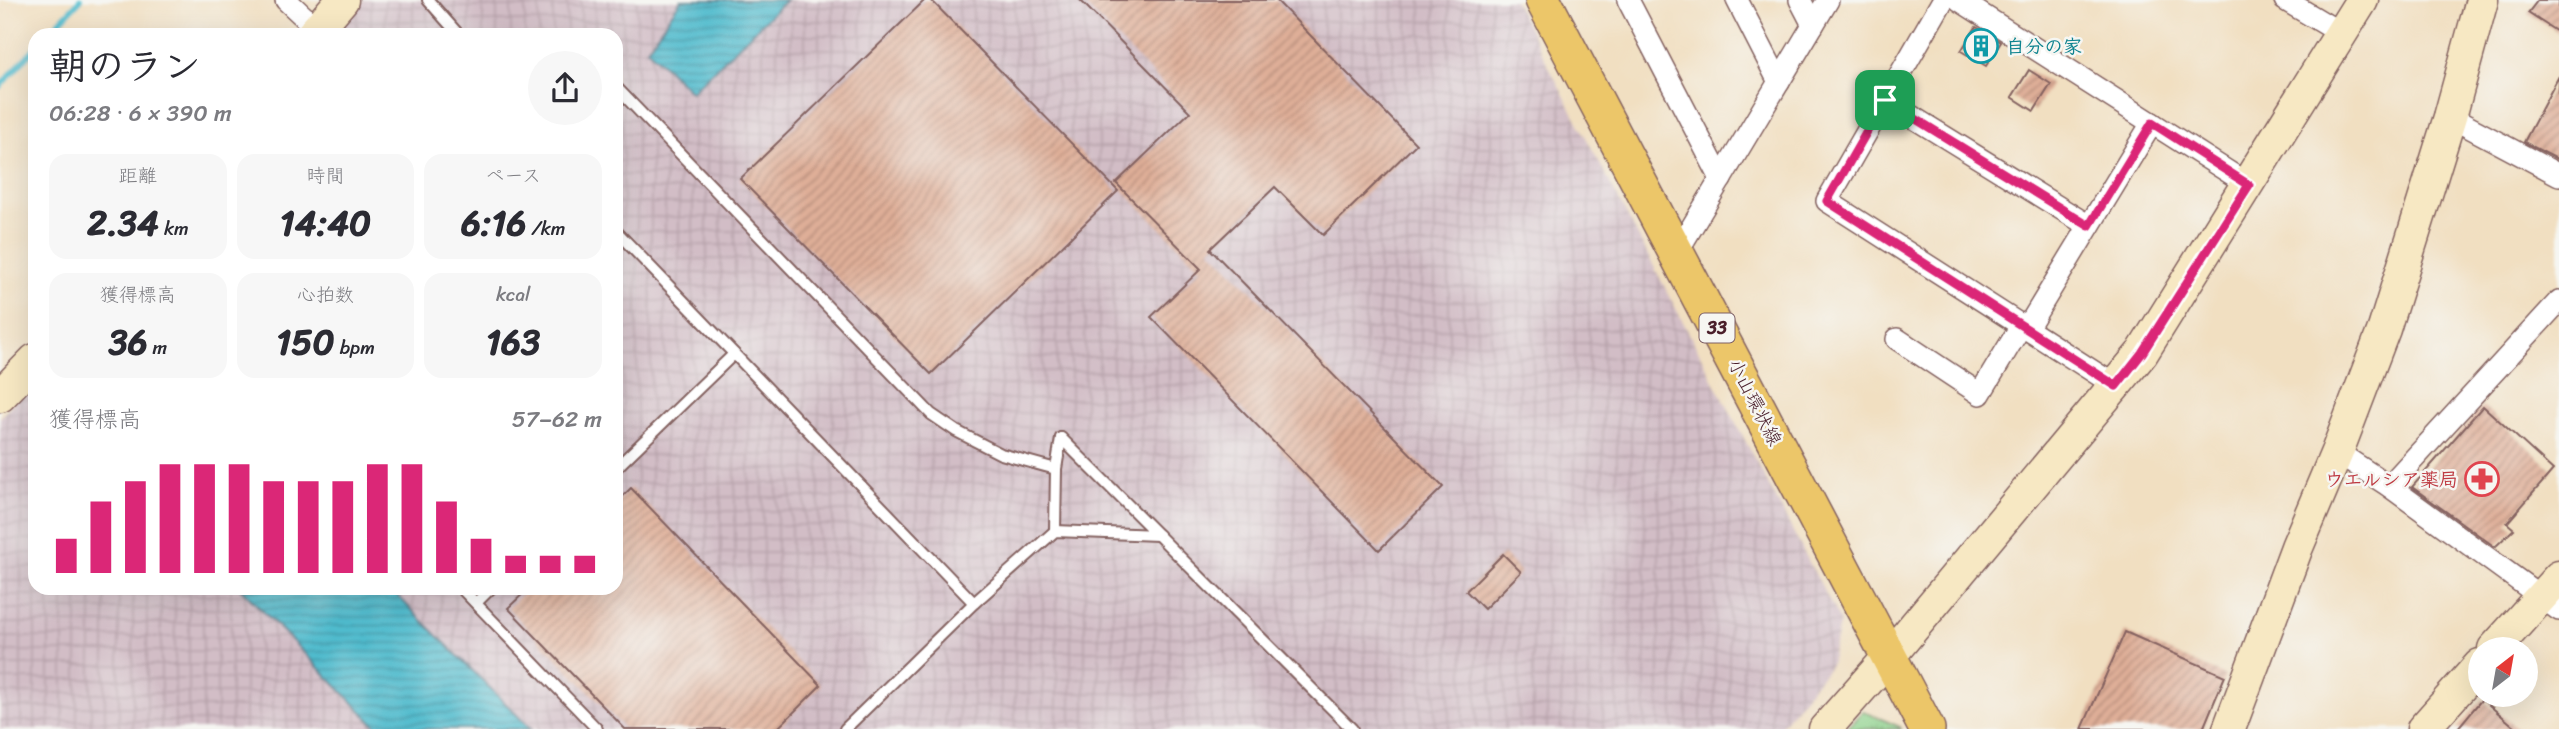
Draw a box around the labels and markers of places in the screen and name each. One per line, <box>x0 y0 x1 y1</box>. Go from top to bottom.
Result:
building icon: 自分の家 <box>1962 27 2000 65</box>
place label: 自分の家 <box>2006 30 2082 63</box>
pin <box>1855 70 1915 130</box>
pharmacy icon: ウエルシア薬局 <box>2463 460 2501 498</box>
place label: ウエルシア薬局 <box>2325 463 2458 496</box>

